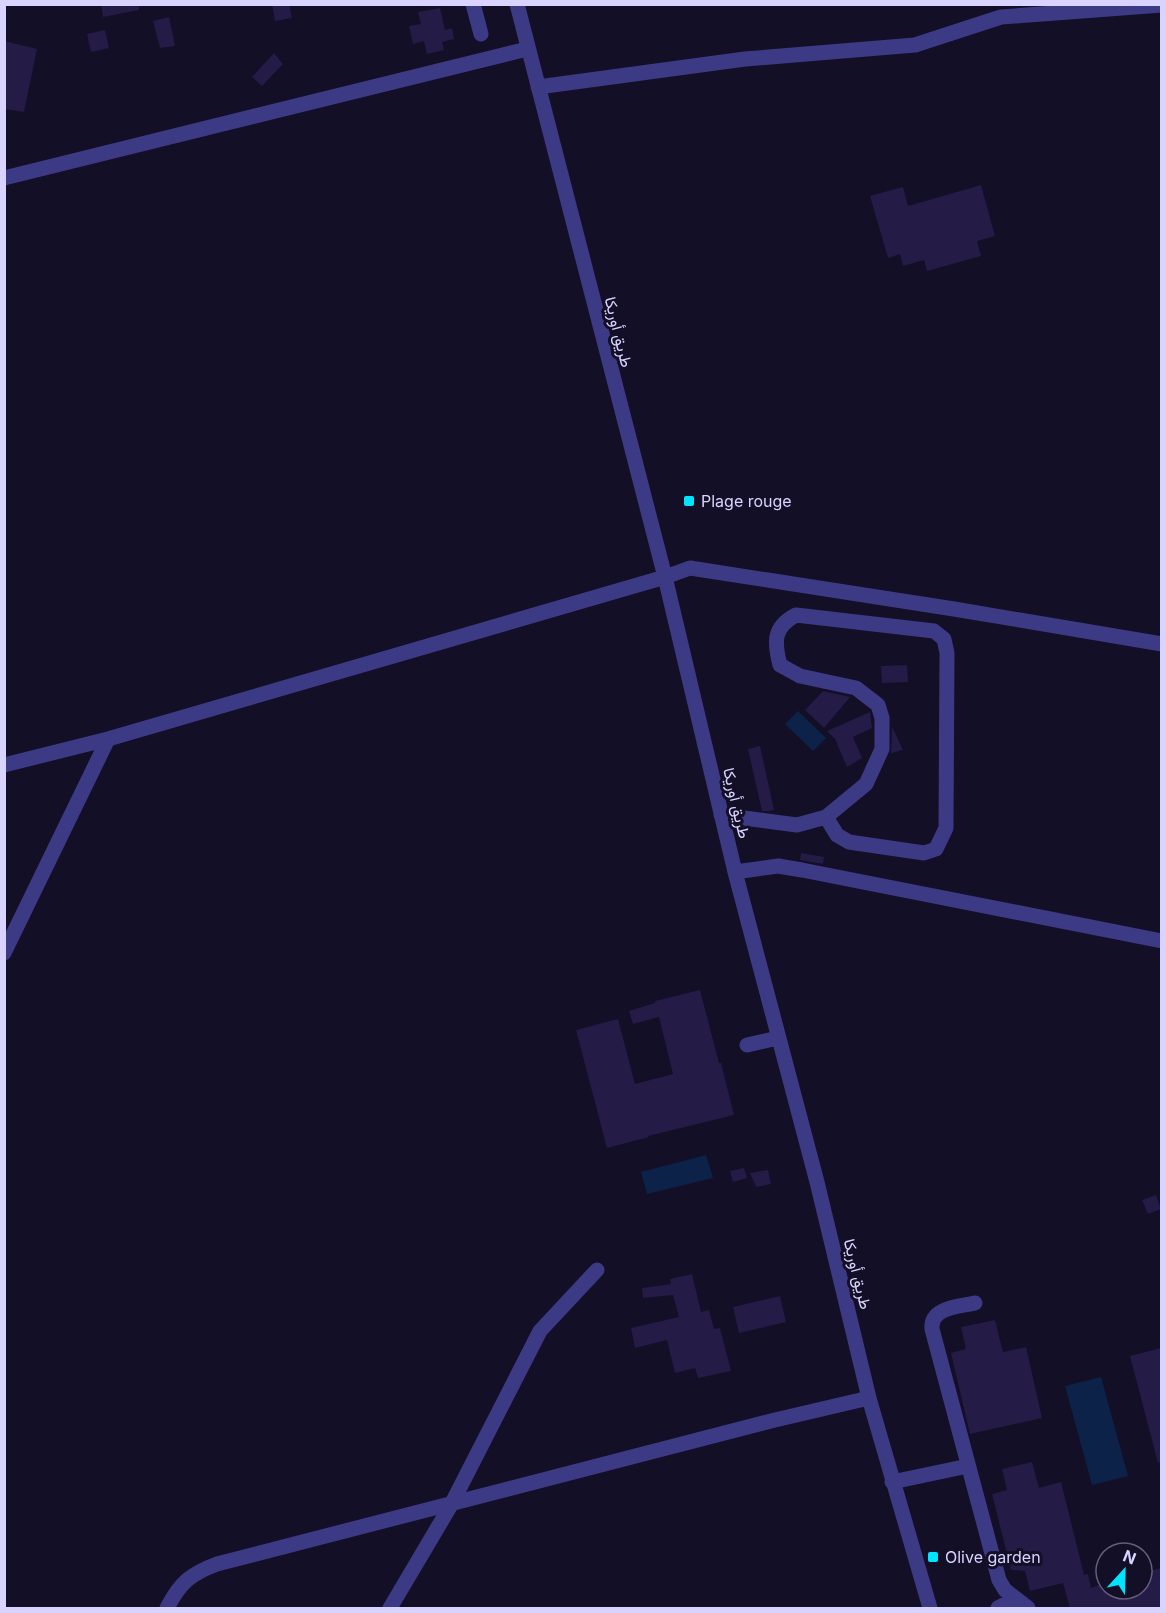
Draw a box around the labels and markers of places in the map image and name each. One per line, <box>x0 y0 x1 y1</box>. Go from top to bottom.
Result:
place label: Plage rouge <box>701 491 792 511</box>
marker: Plage rouge <box>682 494 696 508</box>
place label: Olive garden <box>945 1547 1041 1567</box>
marker: Olive garden <box>926 1550 940 1564</box>

